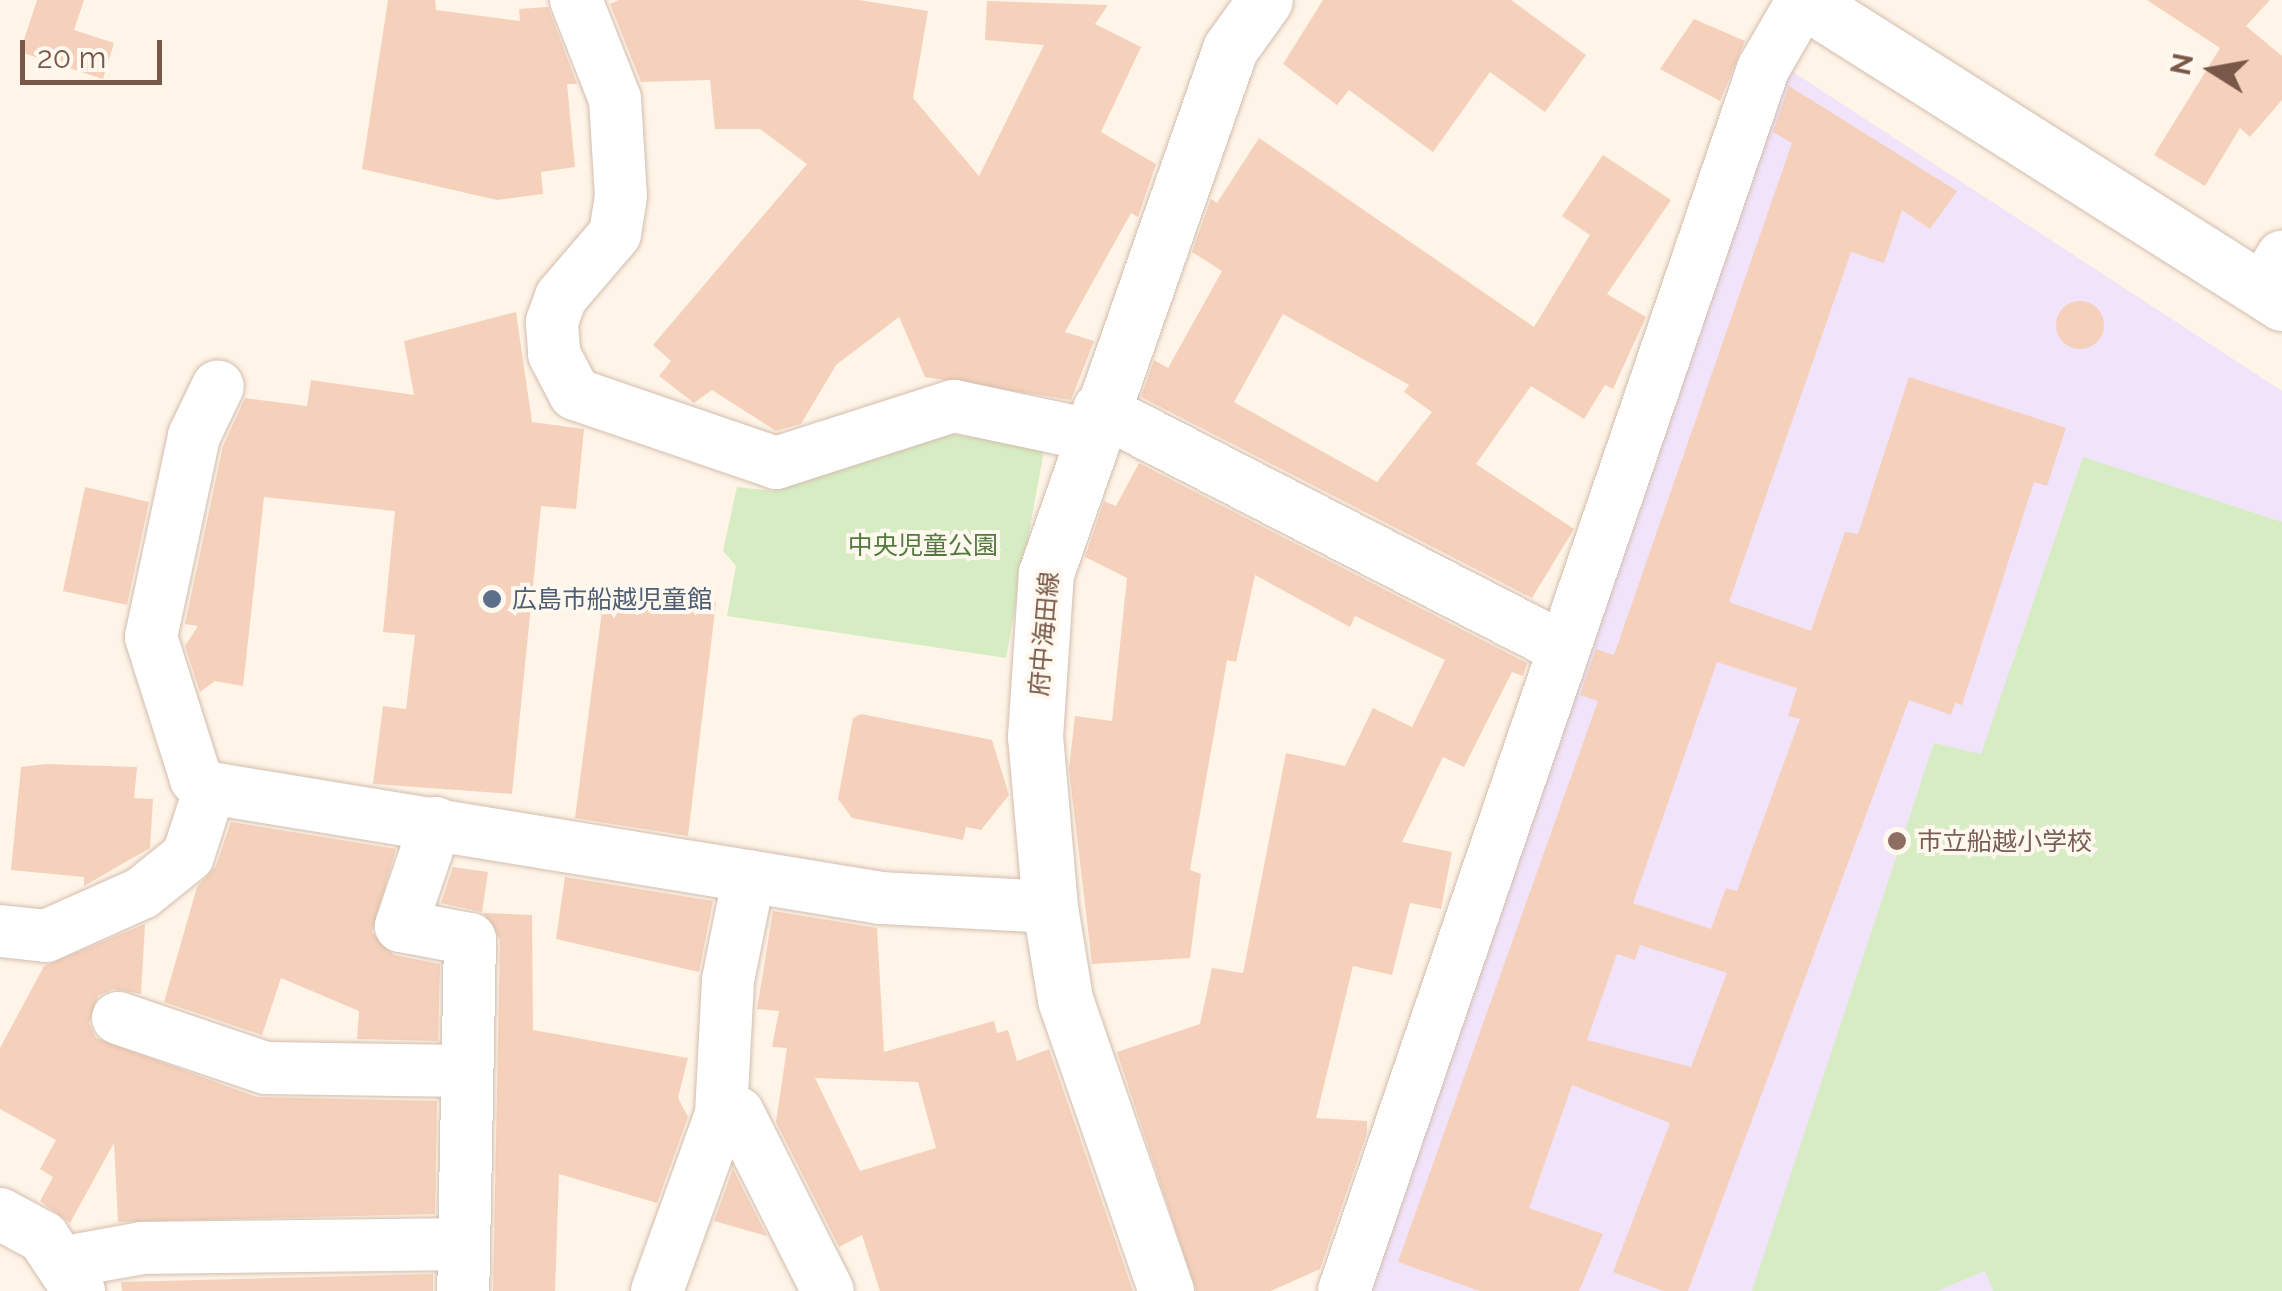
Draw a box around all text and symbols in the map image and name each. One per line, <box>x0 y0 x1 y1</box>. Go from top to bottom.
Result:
scale bar <box>25 20 168 82</box>
north arrow <box>2162 20 2262 120</box>
text: 20 m <box>37 40 106 75</box>
text: N <box>2164 51 2200 78</box>
park label: 中央児童公園 <box>848 530 998 560</box>
street label: 府中海田線 <box>1024 570 1064 698</box>
place label: 広島市船越児童館 <box>512 584 712 614</box>
marker: 広島市船越児童館 <box>481 588 503 610</box>
place label: 市立船越小学校 <box>1917 826 2092 856</box>
marker: 市立船越小学校 <box>1886 830 1908 852</box>

